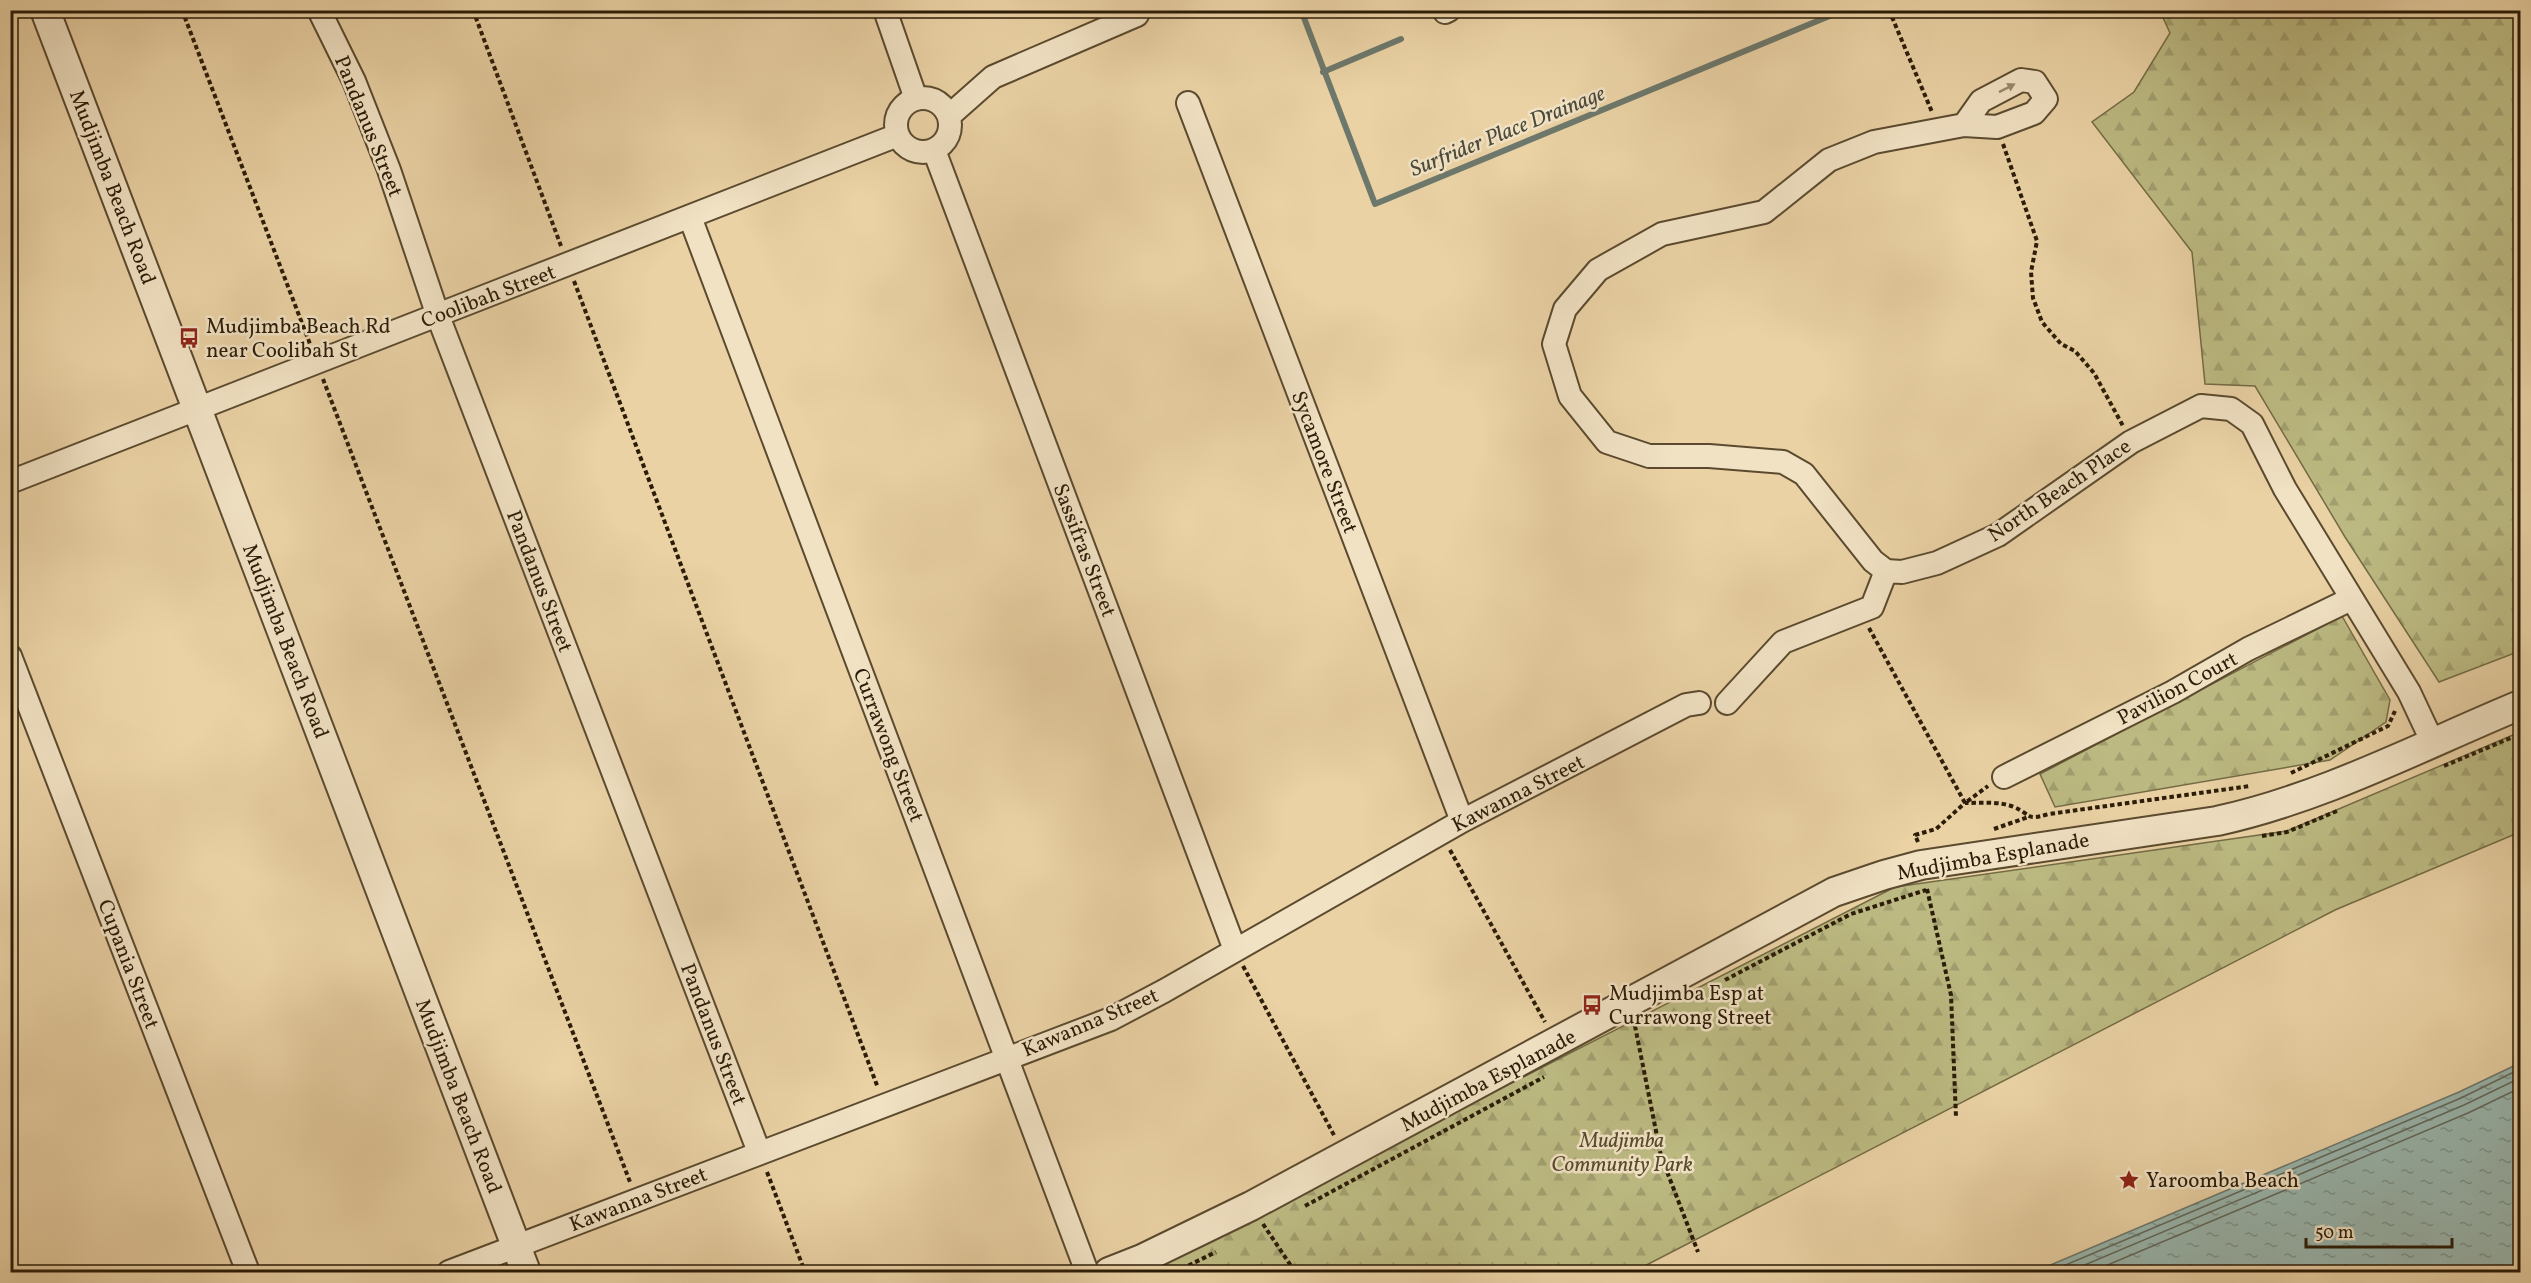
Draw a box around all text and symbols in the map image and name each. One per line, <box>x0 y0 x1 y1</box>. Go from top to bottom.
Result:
street label: Pandanus Street <box>326 52 409 202</box>
water label: Surfrider Place Drainage <box>1406 79 1610 186</box>
one-way arrow <box>1998 83 2015 93</box>
street label: Mudjimba Beach Road <box>61 86 162 289</box>
street label: Coolibah Street <box>417 258 560 336</box>
place label: Mudjimba Beach Rd near Coolibah St <box>206 313 391 366</box>
bus stop icon: Mudjimba Beach Rd near Coolibah St <box>177 326 201 350</box>
street label: Sycamore Street <box>1283 387 1364 538</box>
street label: North Beach Place <box>1983 433 2137 550</box>
street label: Sassifras Street <box>1045 480 1122 622</box>
street label: Pandanus Street <box>498 506 579 657</box>
street label: Mudjimba Beach Road <box>234 540 335 743</box>
street label: Pavilion Court <box>2112 645 2243 733</box>
street label: Currawong Street <box>845 664 930 827</box>
street label: Kawanna Street <box>1447 748 1590 840</box>
street label: Mudjimba Esplanade <box>1895 826 2092 889</box>
street label: Cupania Street <box>90 896 166 1034</box>
street label: Pandanus Street <box>672 959 753 1110</box>
place label: Mudjimba Esp at Currawong Street <box>1609 980 1772 1033</box>
street label: Kawanna Street <box>1018 982 1163 1065</box>
bus stop icon: Mudjimba Esp at Currawong Street <box>1580 993 1604 1017</box>
street label: Mudjimba Beach Road <box>407 995 508 1198</box>
street label: Mudjimba Esplanade <box>1396 1023 1582 1140</box>
park label: Mudjimba Community Park <box>1551 1127 1693 1180</box>
street label: Kawanna Street <box>565 1161 712 1240</box>
place label: Yaroomba Beach <box>2146 1167 2299 1196</box>
place icon: Yaroomba Beach <box>2117 1168 2141 1192</box>
scale bar <box>2306 1211 2452 1249</box>
text: 50 m <box>2315 1221 2354 1246</box>

